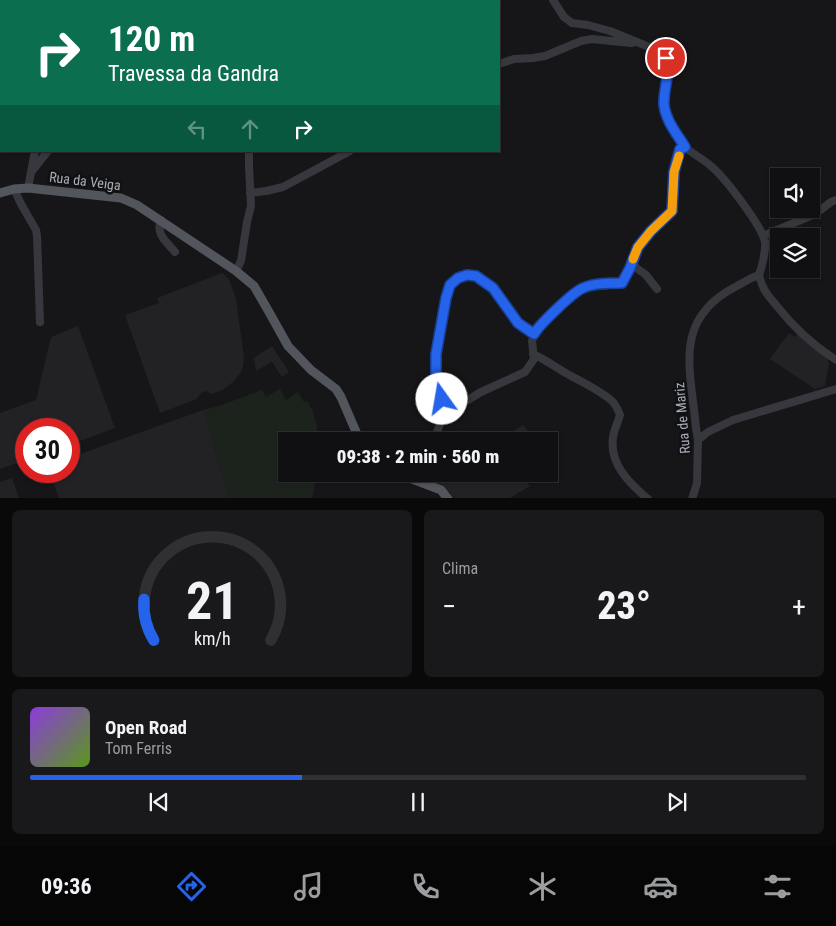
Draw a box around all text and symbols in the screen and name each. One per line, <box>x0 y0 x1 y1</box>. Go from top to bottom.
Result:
text: 120 m <box>108 19 195 60</box>
icon: right <box>25 20 90 85</box>
pin <box>645 37 687 79</box>
icon: arrive <box>652 44 680 72</box>
text: Travessa da Gandra <box>108 61 279 86</box>
icon: left <box>183 115 211 143</box>
icon: ahead <box>236 115 264 143</box>
icon: right <box>289 115 317 143</box>
map controls <box>770 168 820 278</box>
button: sound <box>770 168 820 218</box>
street label: Rua da Veiga <box>48 169 122 193</box>
button: layers <box>770 228 820 278</box>
position arrow <box>415 372 467 424</box>
street label: Rua de Mariz <box>671 382 693 454</box>
speed limit sign: 30 <box>15 418 80 483</box>
text: 09:38 · 2 min · 560 m <box>337 445 499 468</box>
text: Clima <box>442 559 478 578</box>
text: 21 <box>186 571 238 632</box>
text: 23° <box>597 584 651 628</box>
text: − <box>442 590 456 623</box>
text: + <box>792 590 806 623</box>
text: km/h <box>194 628 230 649</box>
text: Open Road <box>105 716 187 739</box>
text: Tom Ferris <box>105 739 172 758</box>
icon: previous <box>145 788 173 816</box>
icon: pause <box>404 788 432 816</box>
icon: next <box>663 788 691 816</box>
icon: directions <box>174 869 209 904</box>
icon: music <box>291 869 326 904</box>
icon: phone <box>408 869 443 904</box>
icon: climate <box>525 869 560 904</box>
icon: car <box>643 869 678 904</box>
icon: filters <box>760 869 795 904</box>
text: 09:36 <box>41 874 92 899</box>

